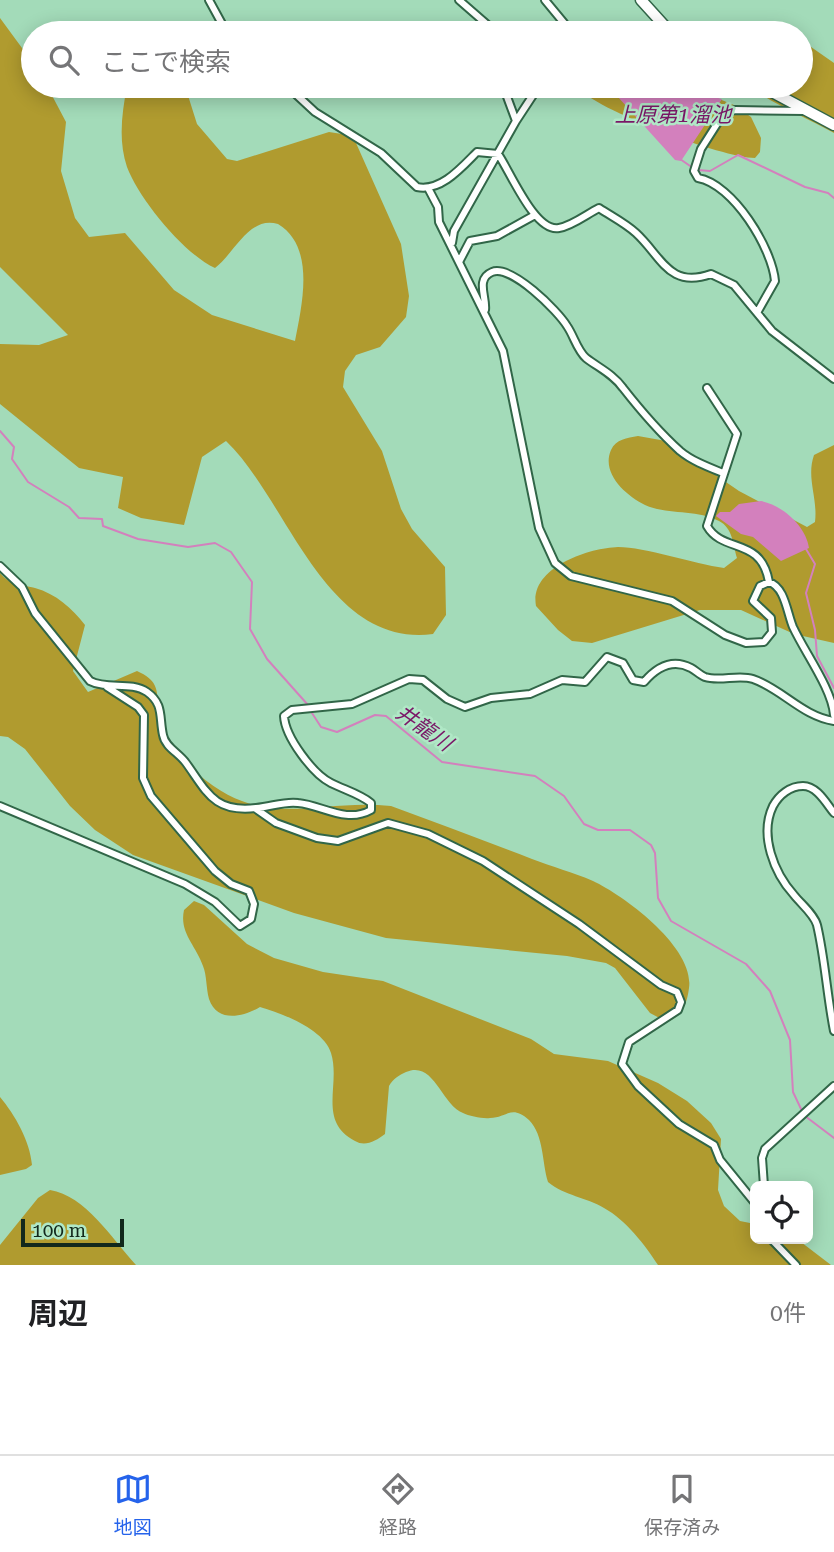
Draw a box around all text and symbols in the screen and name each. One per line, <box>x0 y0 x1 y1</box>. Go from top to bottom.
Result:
search box <box>21 21 813 98</box>
icon: search <box>45 41 83 79</box>
text: ここで検索 <box>101 47 231 77</box>
water label: 上原第1溜池 <box>615 103 733 127</box>
water label: 井龍川 <box>391 700 458 757</box>
map controls <box>750 1181 813 1244</box>
button: locate <box>750 1181 813 1244</box>
scale bar <box>21 1216 124 1248</box>
text: 100 m <box>32 1219 86 1242</box>
text: 周辺 <box>28 1296 88 1331</box>
text: 0件 <box>770 1300 806 1327</box>
tab: 地図 <box>114 1470 152 1539</box>
tab: 経路 <box>379 1470 417 1539</box>
tab: 保存済み <box>644 1470 720 1539</box>

